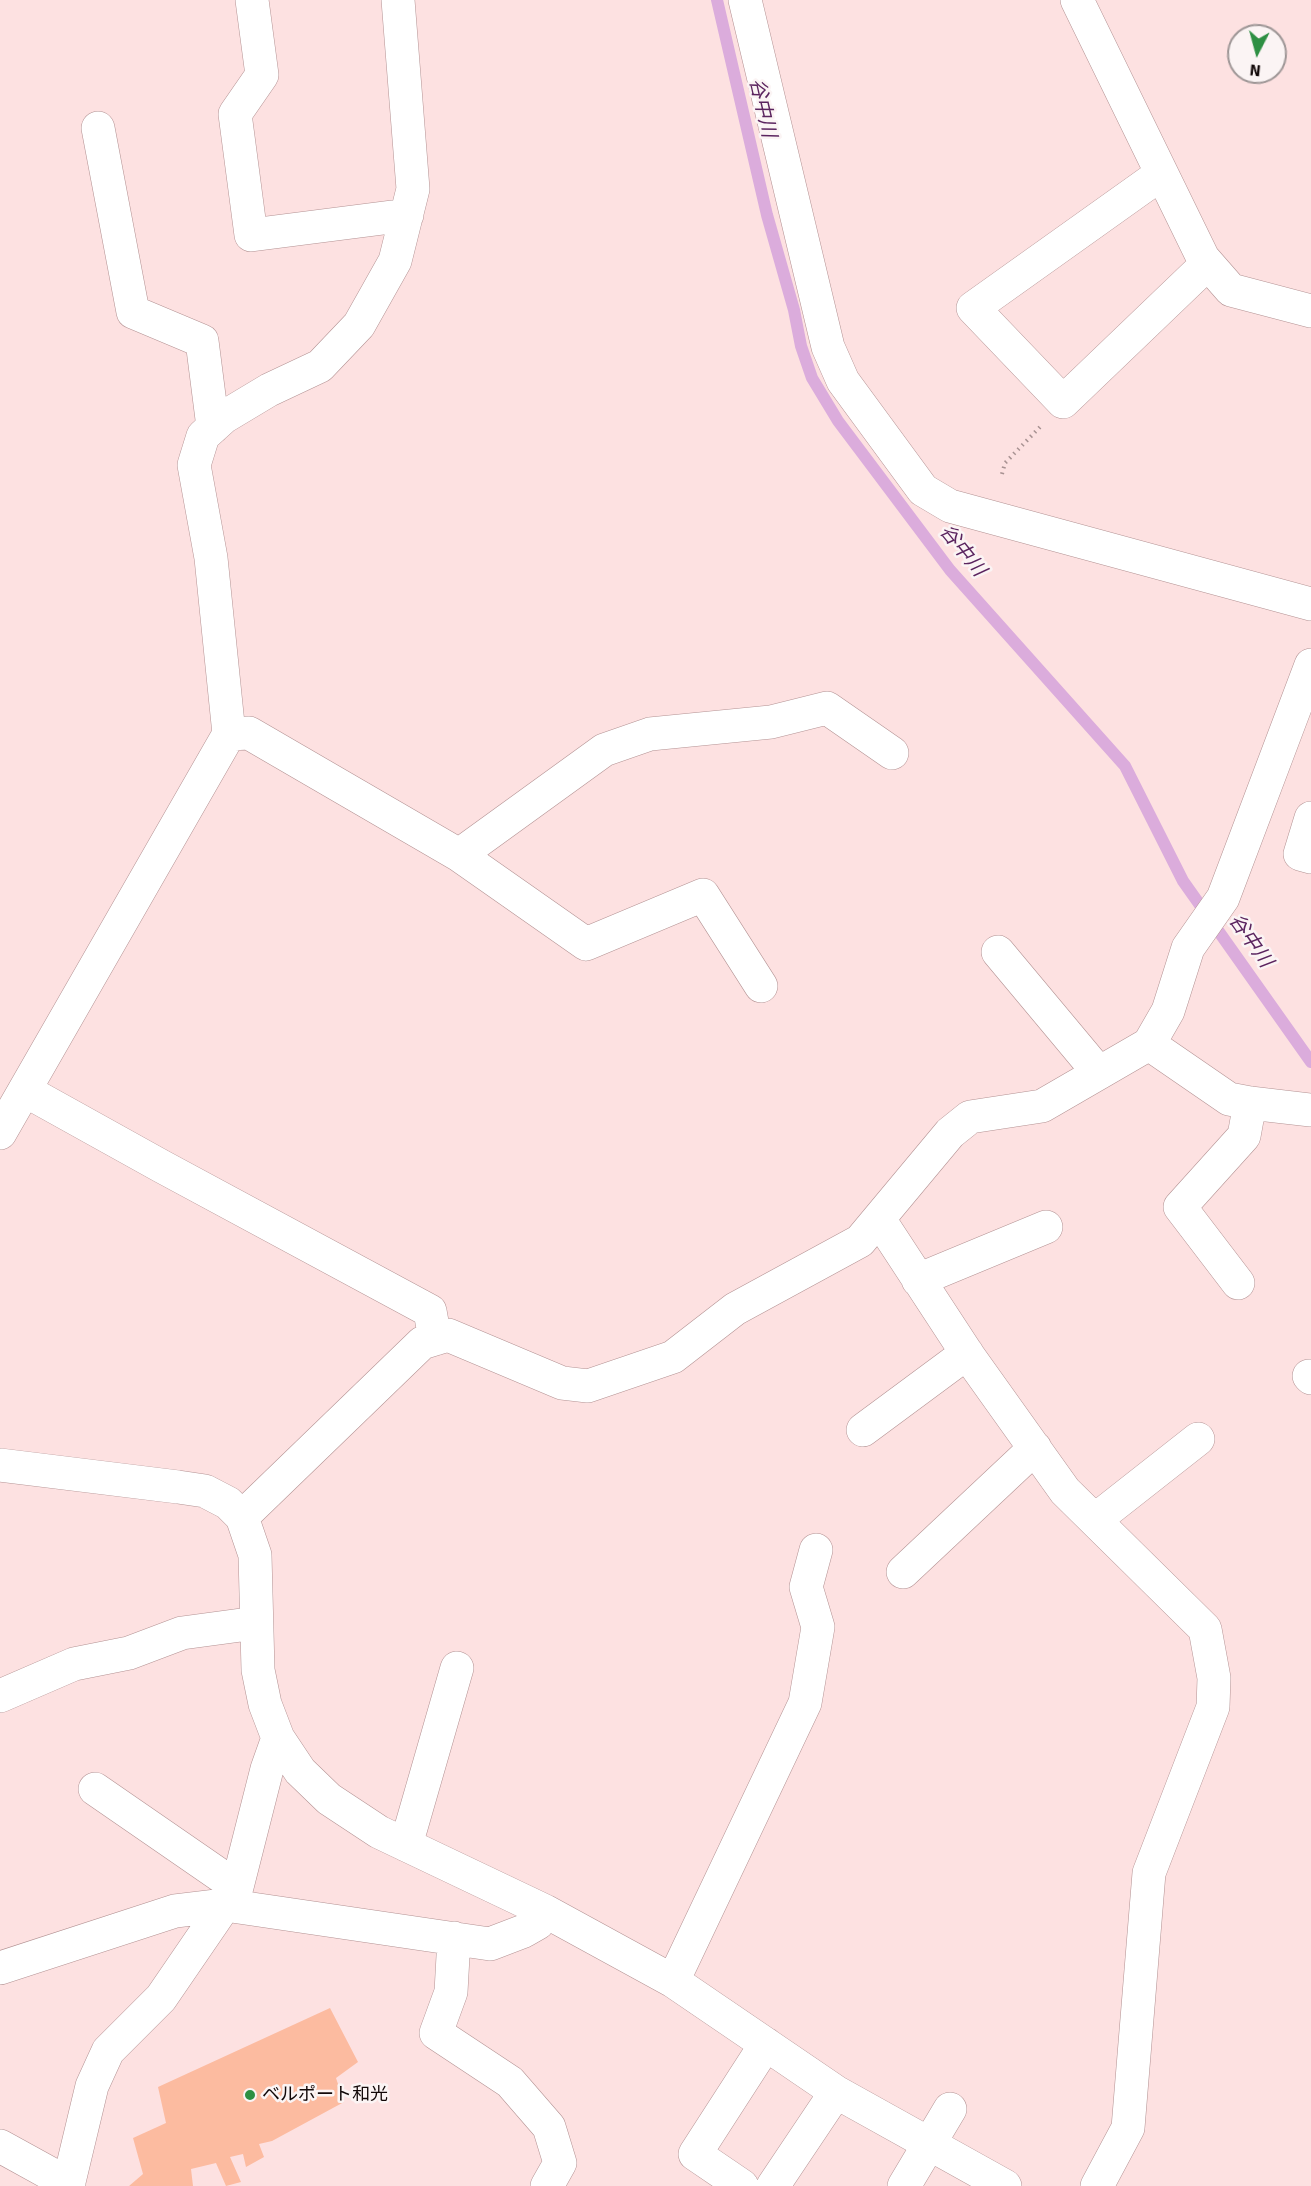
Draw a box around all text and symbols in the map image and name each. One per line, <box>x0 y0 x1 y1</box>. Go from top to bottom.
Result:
north arrow <box>1227 24 1287 84</box>
text: N <box>1249 59 1262 80</box>
water label: 谷中川 <box>744 76 780 140</box>
water label: 谷中川 <box>934 520 990 582</box>
water label: 谷中川 <box>1223 910 1277 972</box>
place label: ベルポート和光 <box>262 2084 388 2106</box>
marker: ベルポート和光 <box>243 2088 257 2102</box>

